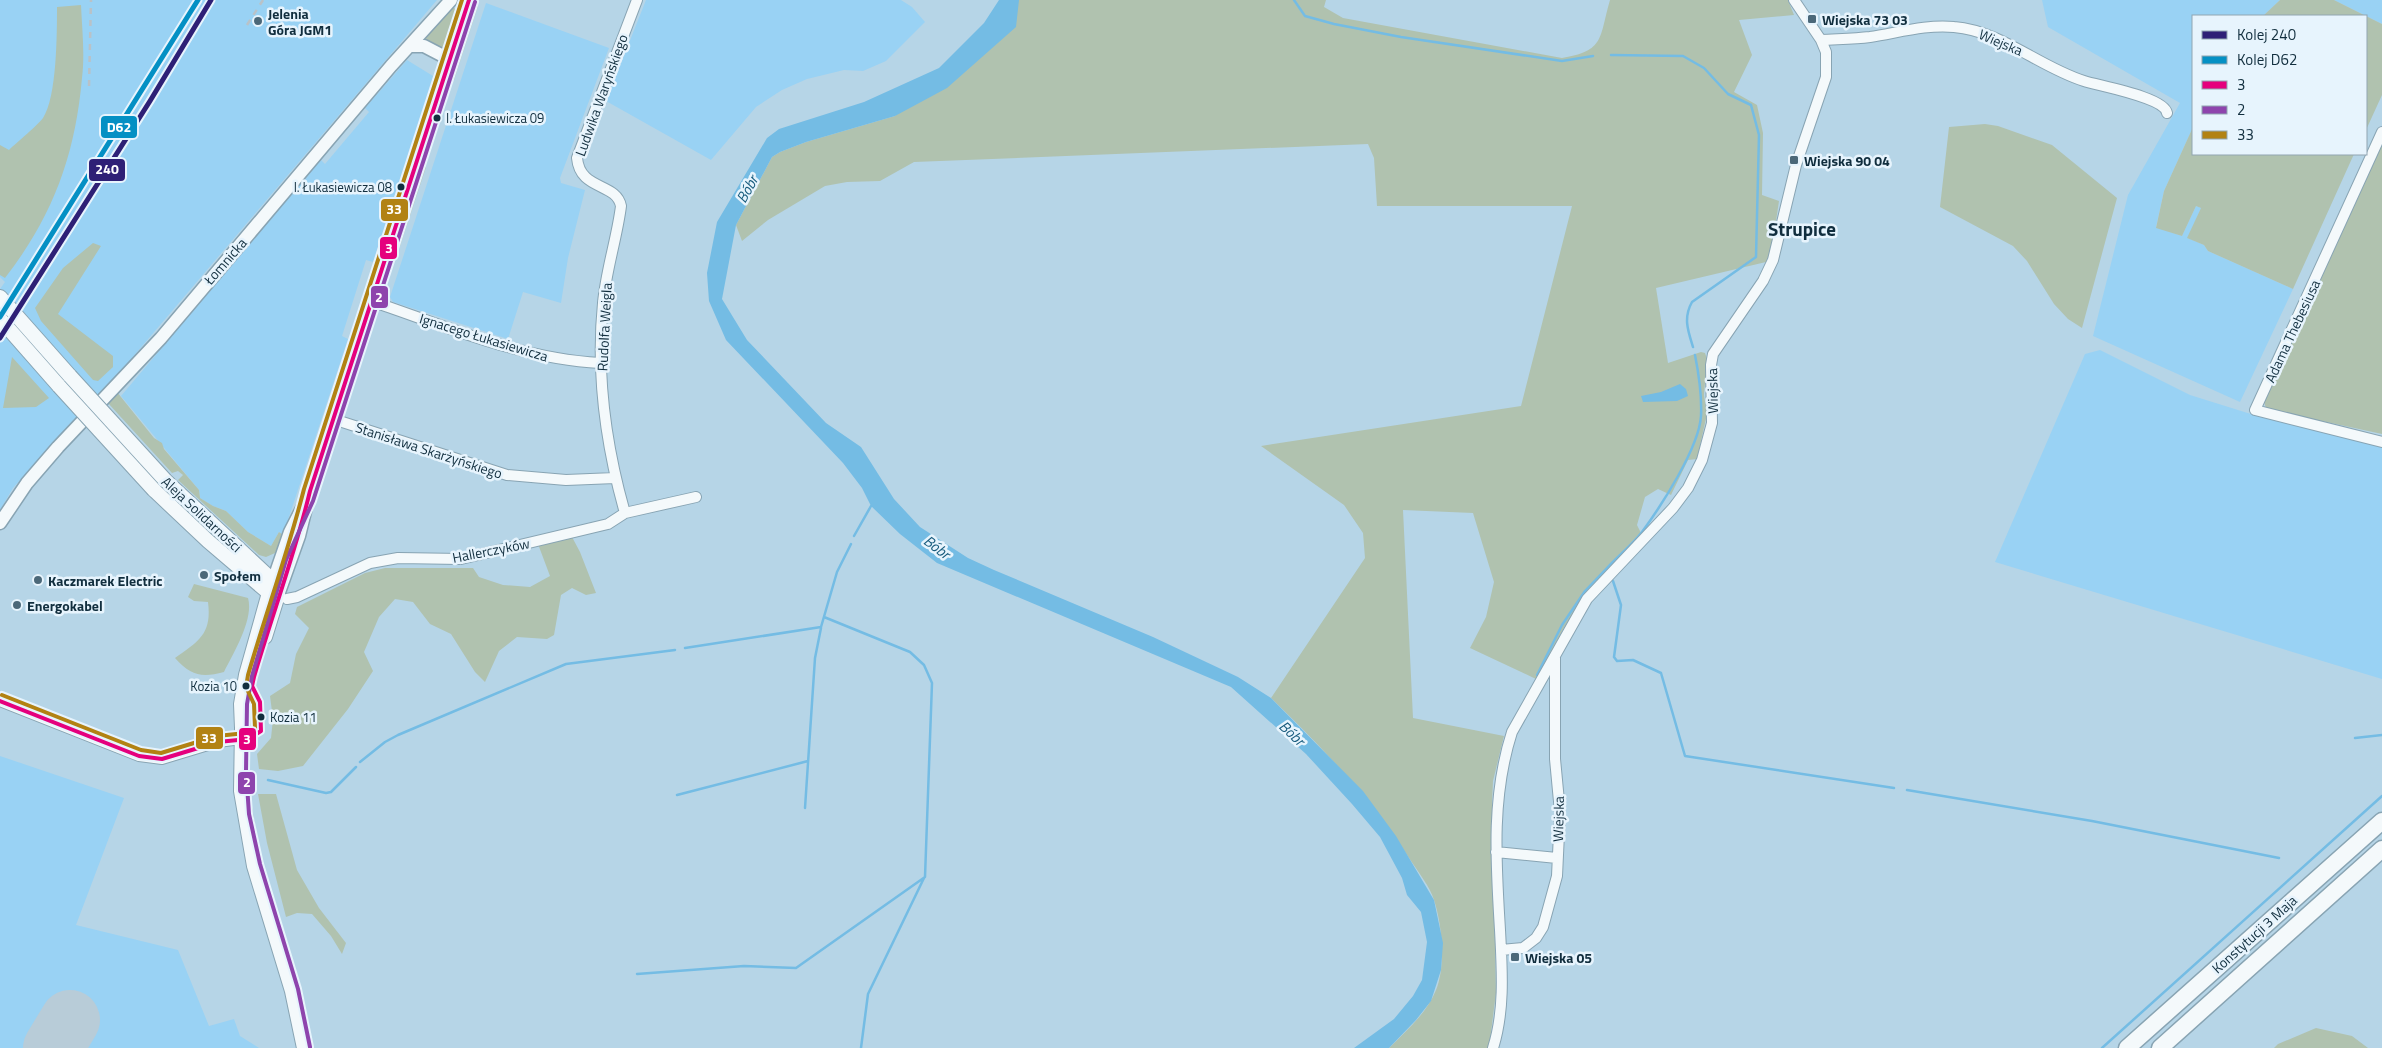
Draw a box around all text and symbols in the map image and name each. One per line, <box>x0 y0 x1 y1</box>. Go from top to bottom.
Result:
place label: Jelenia Góra JGM1 <box>268 3 332 40</box>
place label: Wiejska 73 03 <box>1822 9 1908 30</box>
marker: Wiejska 73 03 <box>1806 13 1818 25</box>
marker: Jelenia Góra JGM1 <box>252 15 264 27</box>
legend <box>2192 15 2367 155</box>
street label: Wiejska <box>1976 23 2026 61</box>
text: Kolej 240 <box>2237 23 2296 46</box>
street label: Ludwika Waryńskiego <box>569 31 633 159</box>
text: Kolej D62 <box>2237 48 2297 71</box>
text: 3 <box>2237 73 2245 96</box>
text: 2 <box>2237 98 2245 121</box>
place label: I. Łukasiewicza 09 <box>446 108 544 128</box>
marker: I. Łukasiewicza 09 <box>432 113 442 123</box>
line badge: D62 <box>100 115 138 139</box>
text: D62 <box>107 116 131 137</box>
text: 33 <box>2237 123 2254 146</box>
place label: Wiejska 90 04 <box>1804 150 1890 171</box>
marker: Wiejska 90 04 <box>1788 154 1800 166</box>
line badge: 240 <box>88 158 126 182</box>
text: 240 <box>95 158 119 179</box>
water label: Bóbr <box>730 169 765 207</box>
place label: I. Łukasiewicza 08 <box>294 177 392 197</box>
marker: I. Łukasiewicza 08 <box>396 182 406 192</box>
line badge: 33 <box>380 198 409 222</box>
text: 33 <box>386 198 402 219</box>
district label: Strupice <box>1768 214 1836 243</box>
street label: Łomnicka <box>198 233 251 290</box>
line badge: 3 <box>379 236 398 260</box>
text: 3 <box>385 237 393 258</box>
street label: Adama Thebesiusa <box>2259 276 2325 386</box>
street label: Rudolfa Weigla <box>591 282 617 372</box>
line badge: 2 <box>370 285 389 309</box>
text: 2 <box>375 286 383 307</box>
street label: Ignacego Łukasiewicza <box>417 307 551 367</box>
street label: Wiejska <box>1701 368 1723 414</box>
street label: Stanisława Skarżyńskiego <box>353 416 505 484</box>
street label: Aleja Solidarności <box>157 471 247 557</box>
water label: Bóbr <box>919 529 957 566</box>
street label: Hallerczyków <box>450 532 532 568</box>
place label: Społem <box>214 565 261 586</box>
marker: Społem <box>198 569 210 581</box>
place label: Kaczmarek Electric <box>48 570 163 591</box>
marker: Kaczmarek Electric <box>32 574 44 586</box>
place label: Energokabel <box>27 595 103 616</box>
marker: Energokabel <box>11 599 23 611</box>
place label: Kozia 10 <box>190 676 237 696</box>
marker: Kozia 10 <box>241 681 251 691</box>
place label: Kozia 11 <box>270 707 317 727</box>
marker: Kozia 11 <box>256 712 266 722</box>
water label: Bóbr <box>1274 715 1312 753</box>
line badge: 33 <box>195 726 224 750</box>
text: 33 <box>201 727 217 748</box>
line badge: 3 <box>238 727 257 751</box>
text: 3 <box>243 728 251 749</box>
line badge: 2 <box>237 771 256 795</box>
text: 2 <box>243 771 251 792</box>
street label: Wiejska <box>1547 796 1569 842</box>
street label: Konstytucji 3 Maja <box>2207 890 2301 978</box>
place label: Wiejska 05 <box>1525 947 1592 968</box>
marker: Wiejska 05 <box>1509 951 1521 963</box>

